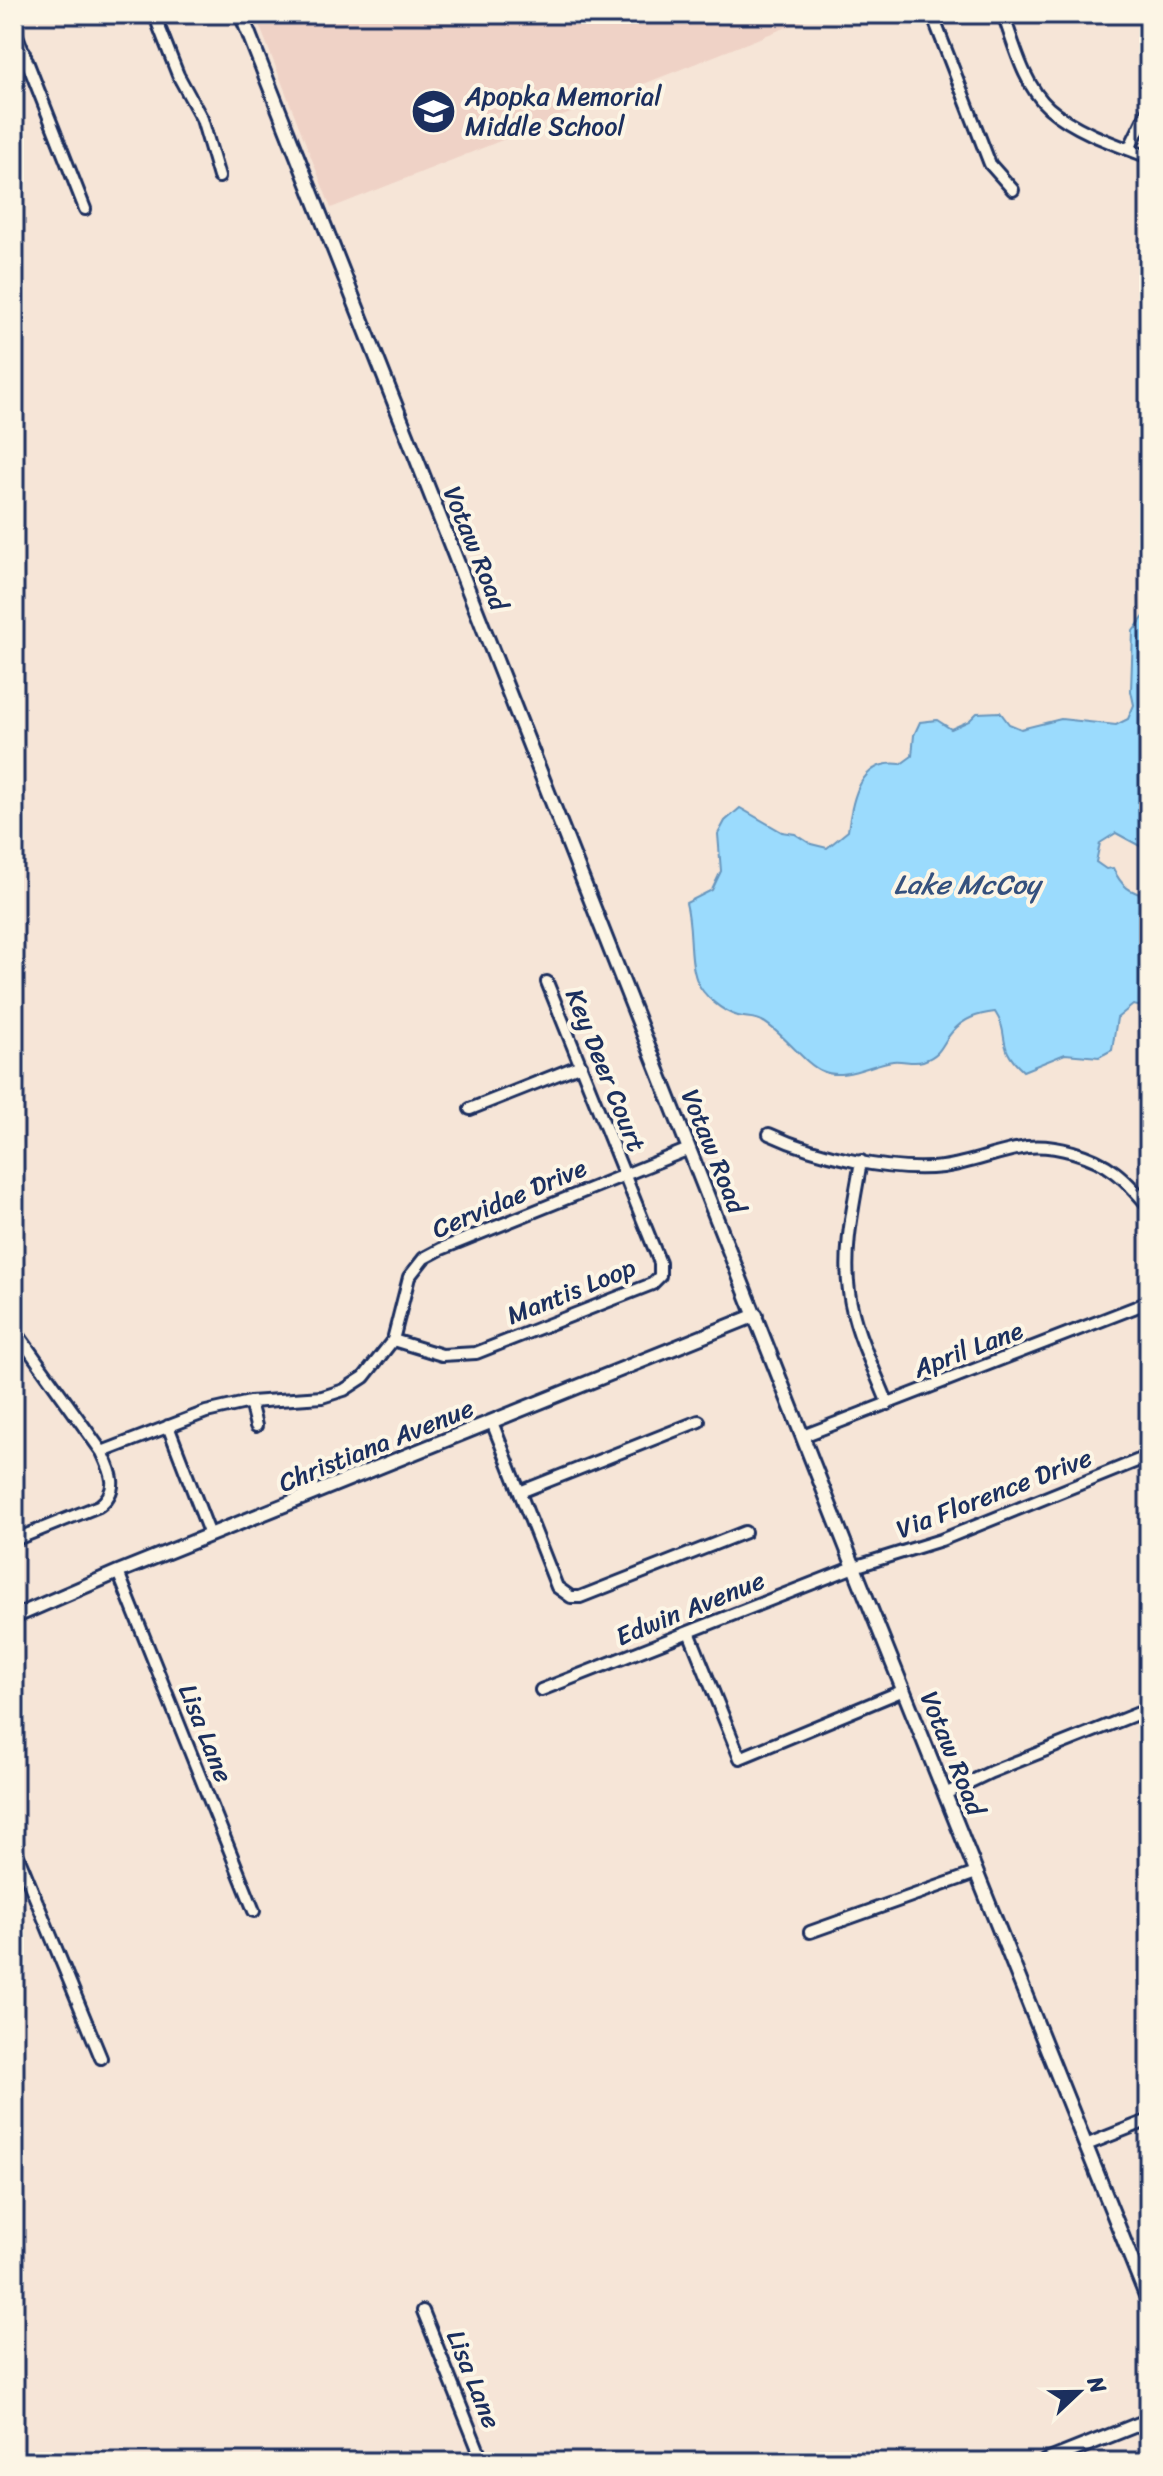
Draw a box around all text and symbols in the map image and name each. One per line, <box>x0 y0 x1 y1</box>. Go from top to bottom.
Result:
place label: Apopka Memorial Middle School <box>464 73 662 149</box>
school or university icon: Apopka Memorial Middle School <box>410 87 458 135</box>
street label: Votaw Road <box>430 479 523 619</box>
water label: Lake McCoy <box>894 860 1044 909</box>
street label: Key Deer Court <box>552 981 660 1159</box>
street label: Votaw Road <box>668 1082 761 1222</box>
street label: Cervidae Drive <box>424 1145 594 1251</box>
street label: Mantis Loop <box>499 1244 643 1338</box>
street label: April Lane <box>905 1307 1030 1391</box>
street label: Christiana Avenue <box>271 1385 481 1505</box>
street label: Via Florence Drive <box>889 1434 1099 1552</box>
street label: Edwin Avenue <box>608 1557 772 1659</box>
street label: Lisa Lane <box>165 1676 247 1790</box>
street label: Votaw Road <box>907 1684 1000 1824</box>
street label: Lisa Lane <box>433 2322 515 2436</box>
north arrow <box>1039 2352 1119 2432</box>
text: N <box>1076 2369 1118 2400</box>

